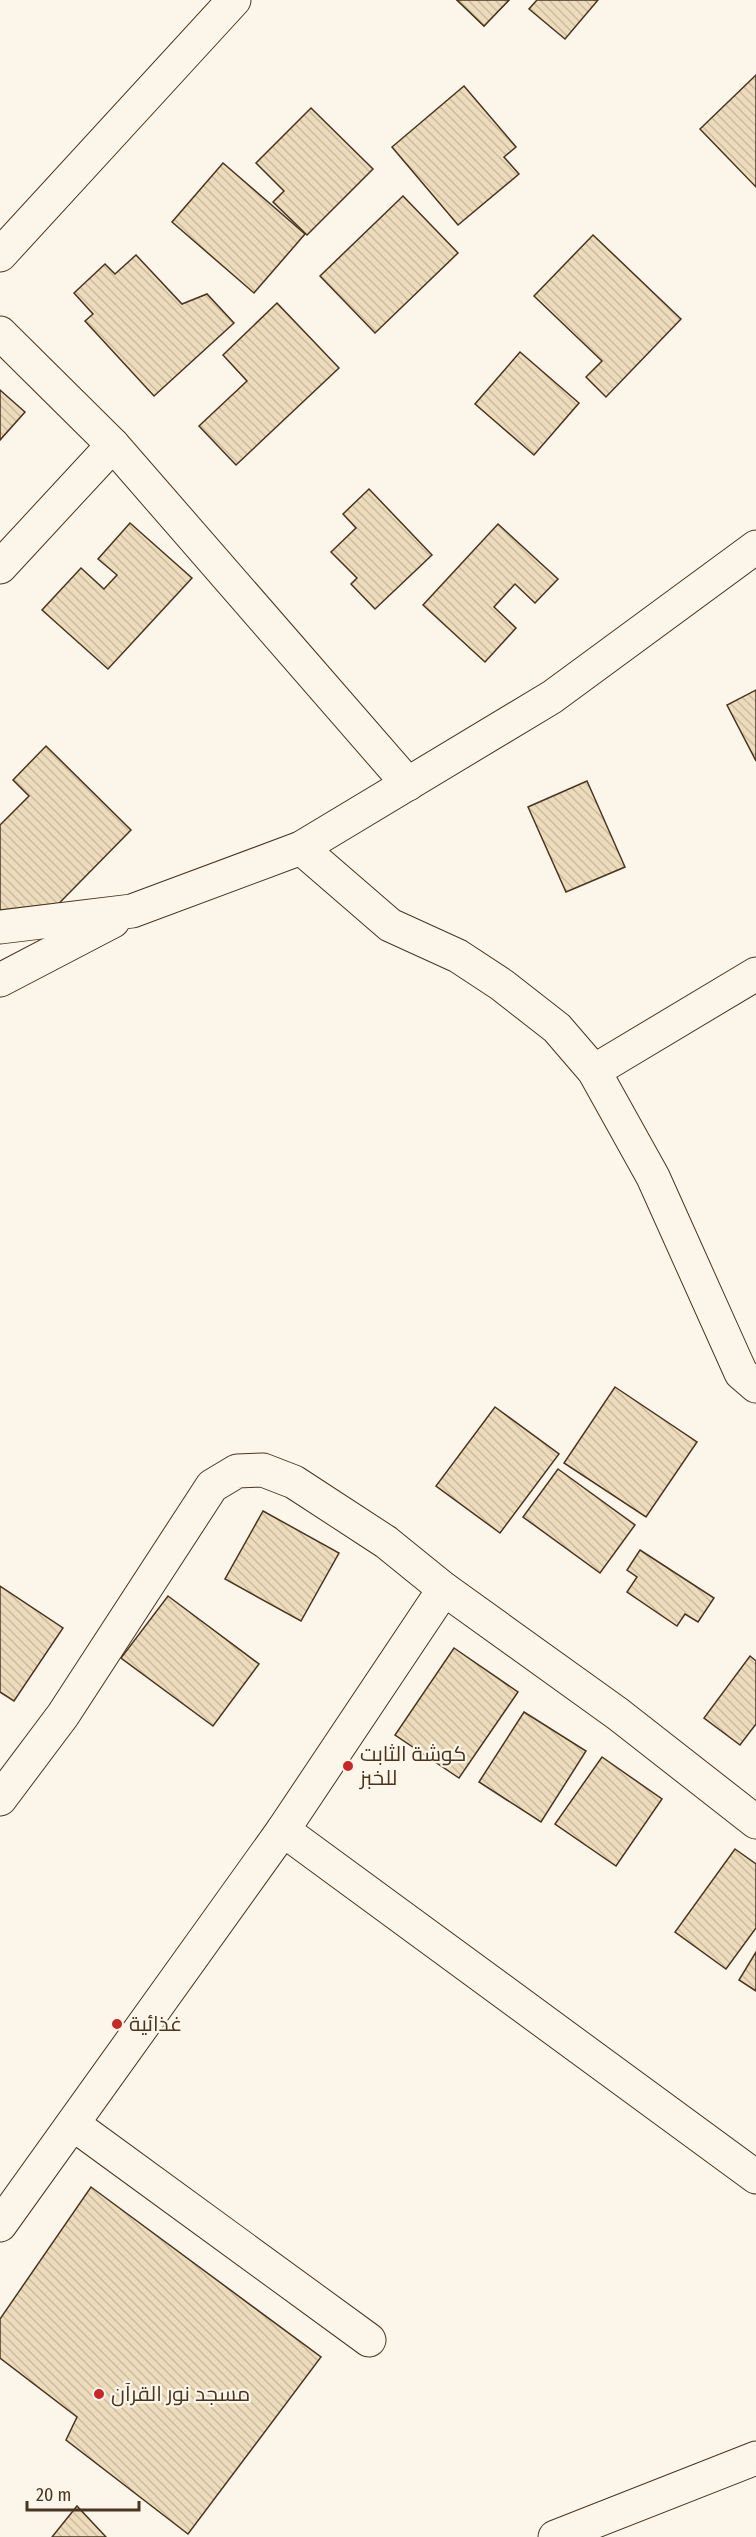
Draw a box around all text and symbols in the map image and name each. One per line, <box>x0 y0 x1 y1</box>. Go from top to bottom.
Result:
place label: كوشة الثابت للخبز <box>359 1741 466 1791</box>
marker: كوشة الثابت للخبز <box>341 1759 355 1773</box>
place label: غذائية <box>129 2011 182 2037</box>
marker: غذائية <box>110 2017 124 2031</box>
place label: مسجد نور القرآن <box>111 2381 250 2407</box>
marker: مسجد نور القرآن <box>92 2387 106 2401</box>
scale bar <box>27 2474 140 2512</box>
text: 20 m <box>36 2484 71 2506</box>

